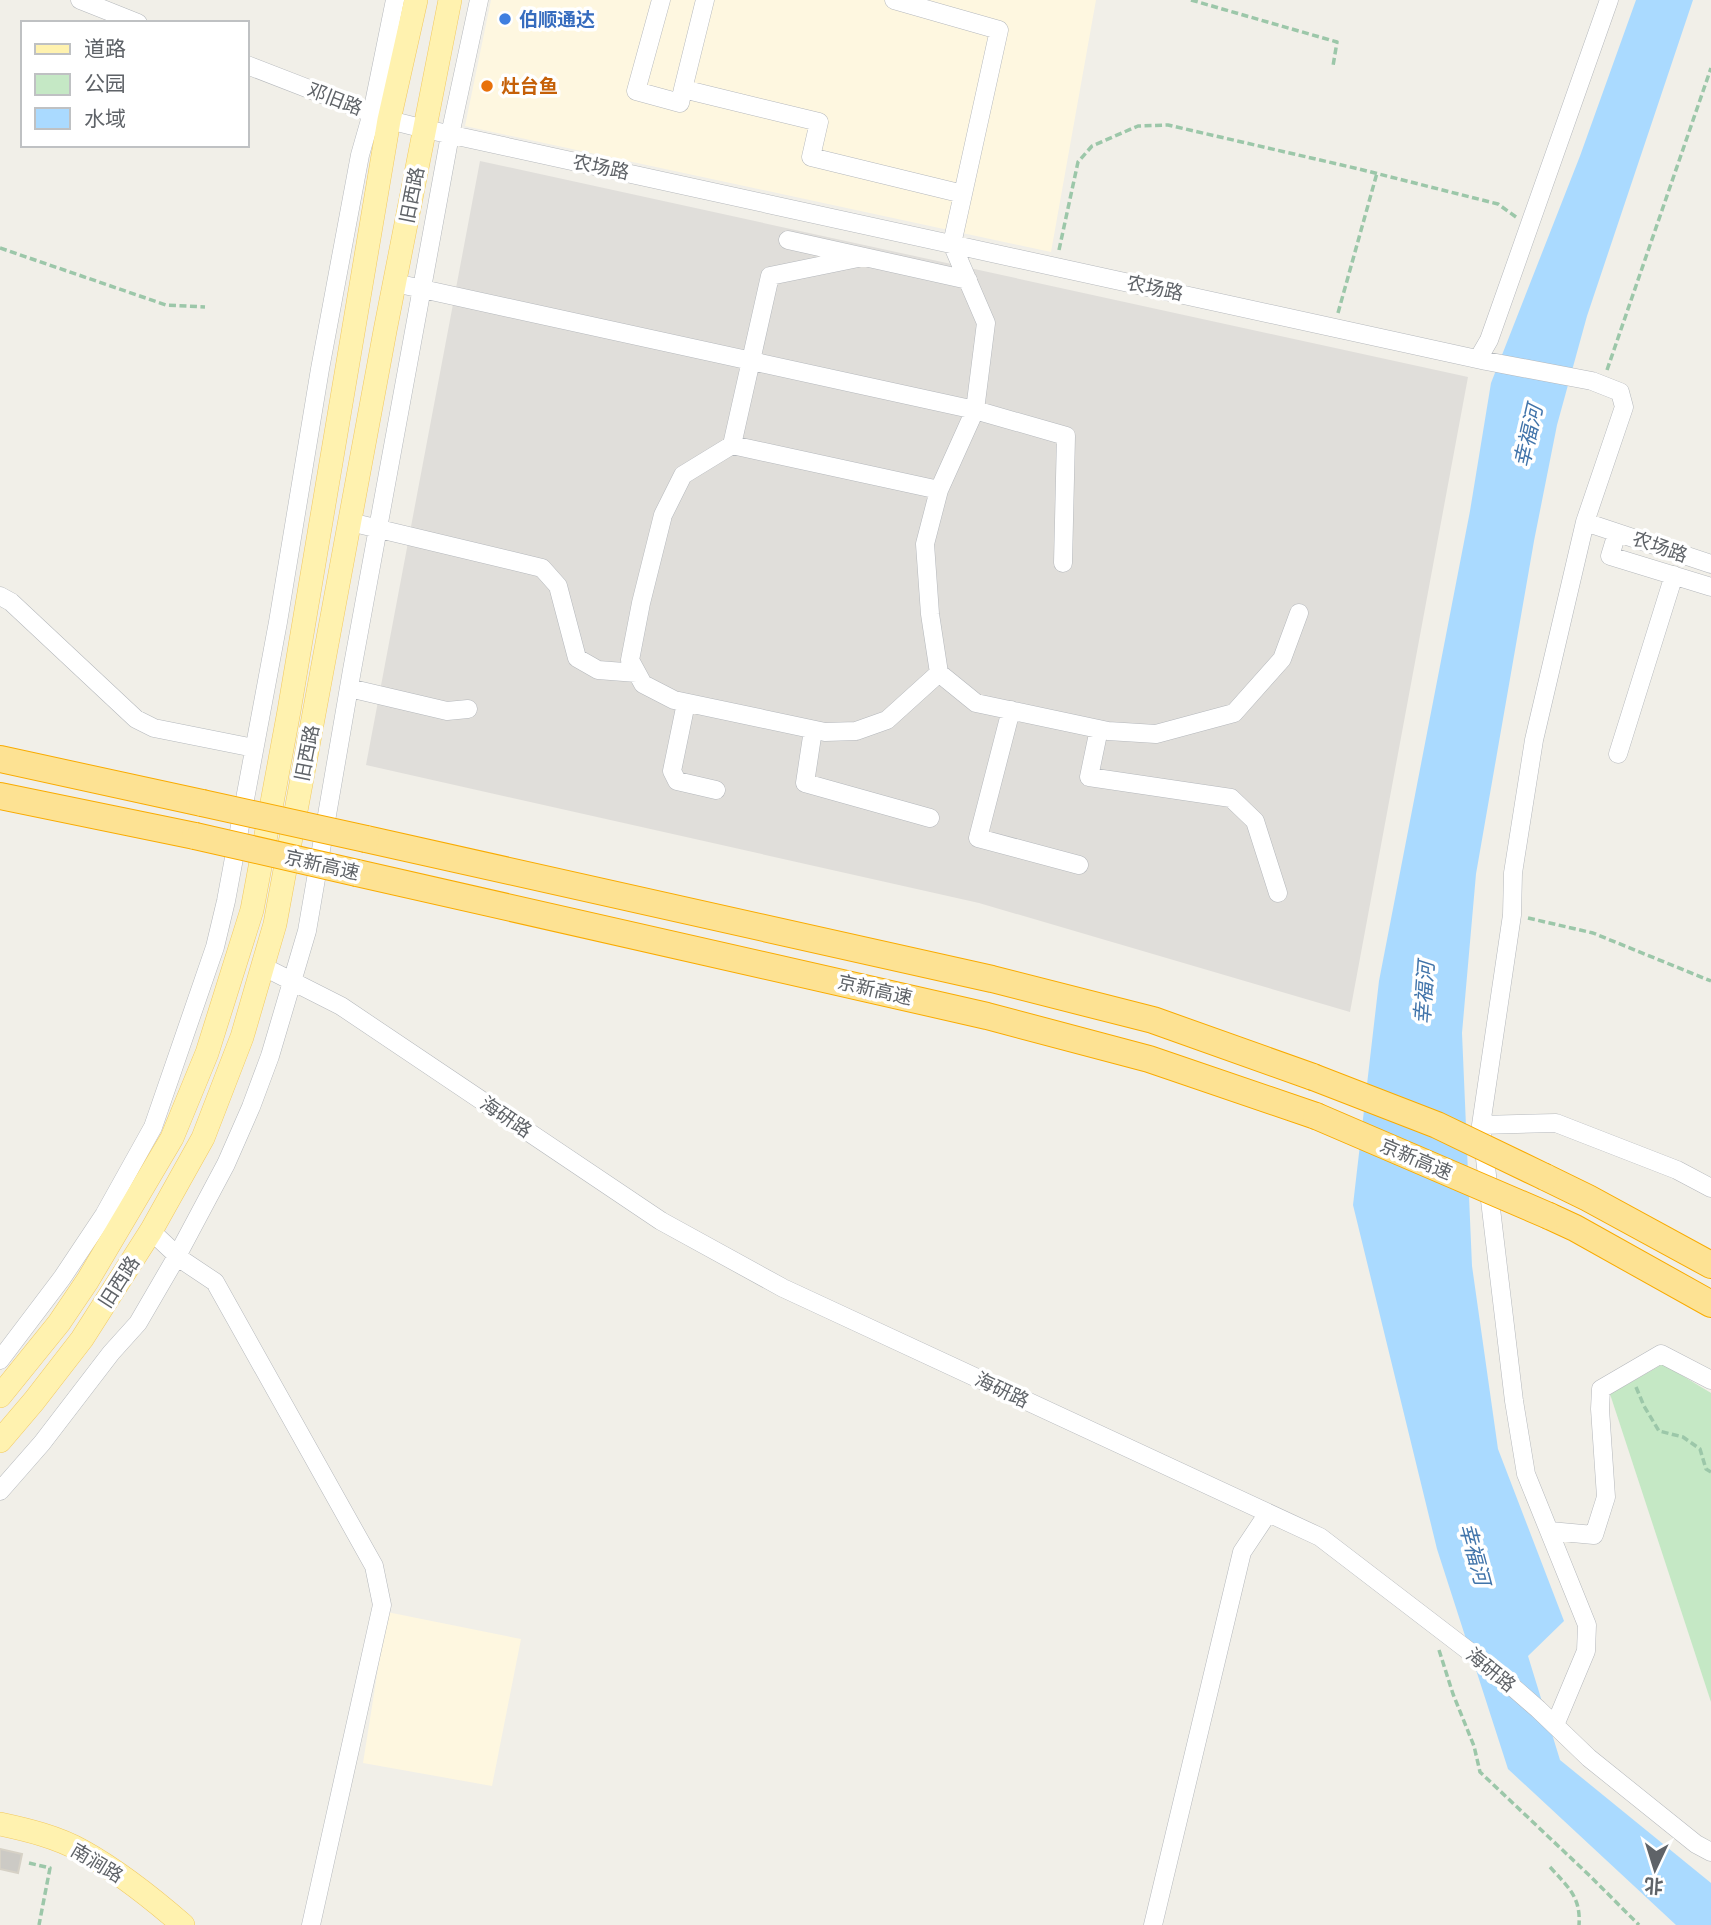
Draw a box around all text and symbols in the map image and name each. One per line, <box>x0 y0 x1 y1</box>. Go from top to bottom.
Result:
place label: 伯顺通达 <box>519 7 595 32</box>
marker: 伯顺通达 <box>497 11 513 27</box>
legend <box>21 21 248 147</box>
text: 道路 <box>84 35 126 62</box>
text: 公园 <box>84 70 126 97</box>
place label: 灶台鱼 <box>501 74 558 99</box>
street label: 邓旧路 <box>304 77 366 121</box>
marker: 灶台鱼 <box>479 78 495 94</box>
text: 水域 <box>84 105 126 132</box>
street label: 农场路 <box>571 149 631 185</box>
street label: 旧西路 <box>394 165 430 225</box>
street label: 农场路 <box>1125 270 1185 306</box>
water label: 幸福河 <box>1508 398 1549 470</box>
street label: 农场路 <box>1629 526 1691 568</box>
street label: 旧西路 <box>289 723 325 783</box>
street label: 京新高速 <box>282 844 362 886</box>
water label: 幸福河 <box>1408 957 1440 1025</box>
street label: 京新高速 <box>835 969 915 1011</box>
street label: 海研路 <box>475 1091 537 1143</box>
street label: 京新高速 <box>1376 1133 1456 1185</box>
street label: 旧西路 <box>93 1251 145 1313</box>
street label: 海研路 <box>971 1367 1033 1413</box>
water label: 幸福河 <box>1454 1520 1497 1592</box>
street label: 海研路 <box>1461 1642 1521 1698</box>
north arrow <box>1620 1834 1690 1904</box>
street label: 南涧路 <box>66 1838 128 1888</box>
text: 北 <box>1643 1872 1664 1899</box>

